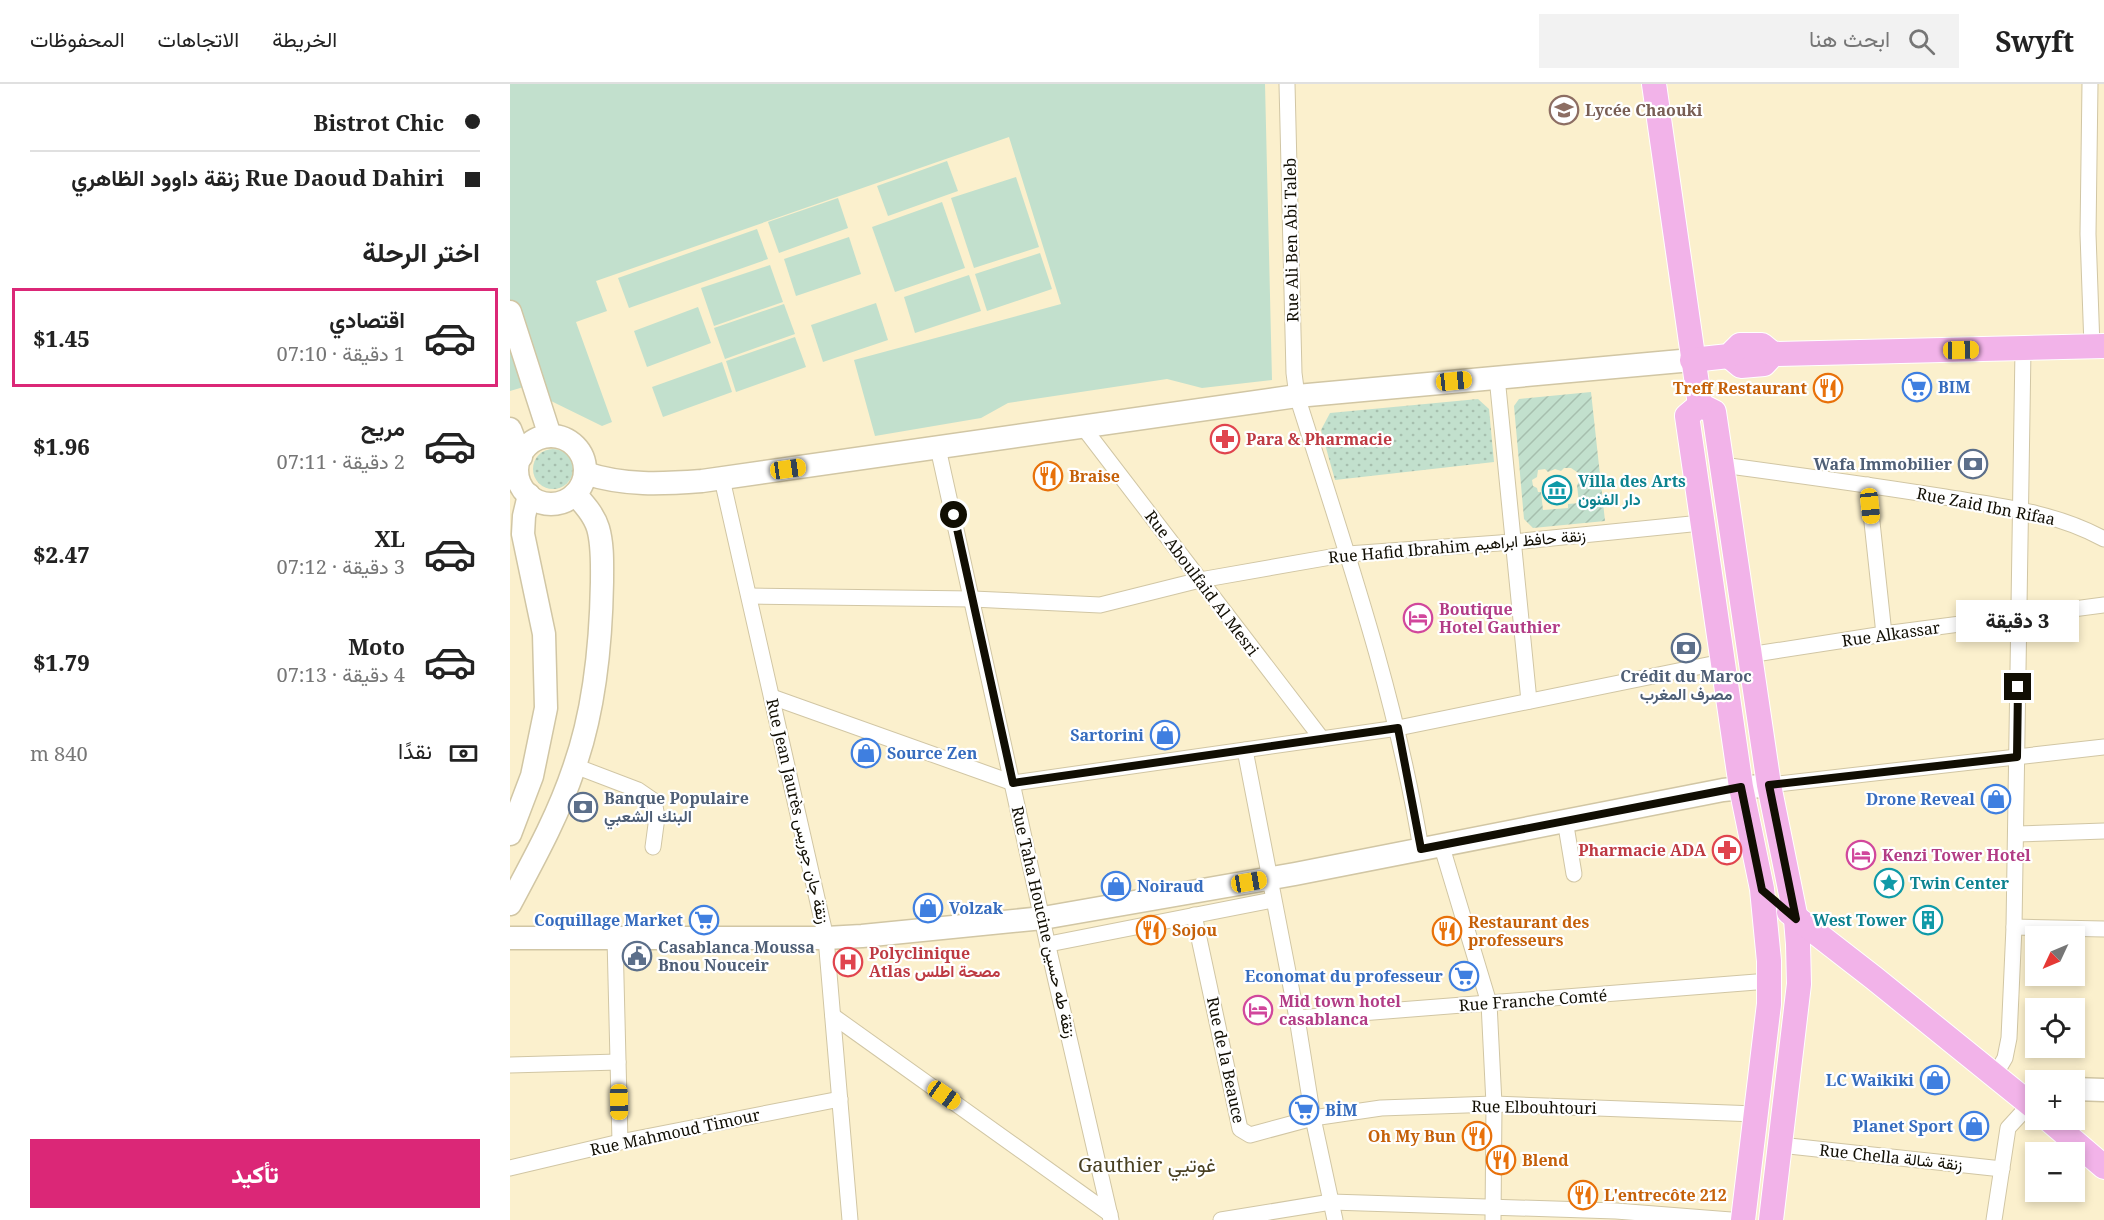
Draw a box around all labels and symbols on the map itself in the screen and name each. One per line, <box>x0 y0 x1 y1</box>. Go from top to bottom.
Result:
school or university icon: Lycée Chaouki <box>1548 94 1580 126</box>
place label: Lycée Chaouki <box>1585 99 1703 121</box>
street label: Rue Ali Ben Abi Taleb <box>1279 158 1303 322</box>
car <box>1943 341 1979 359</box>
car <box>1435 370 1473 392</box>
supermarket icon: BIM <box>1901 371 1933 403</box>
restaurant icon: Treff Restaurant <box>1812 372 1844 404</box>
place label: BIM <box>1938 376 1970 398</box>
place label: Treff Restaurant <box>1673 377 1808 399</box>
pharmacy icon: Para & Pharmacie <box>1209 423 1241 455</box>
place label: Para & Pharmacie <box>1246 428 1392 450</box>
bank icon: Wafa Immobilier <box>1957 448 1989 480</box>
place label: Wafa Immobilier <box>1813 453 1953 475</box>
car <box>769 458 807 480</box>
restaurant icon: Braise <box>1032 460 1064 492</box>
place label: Braise <box>1069 465 1120 487</box>
place label: Villa des Arts دار الفنون <box>1578 470 1686 510</box>
museum icon: Villa des Arts دار الفنون <box>1541 474 1573 506</box>
street label: Rue Zaid Ibn Rifaa <box>1915 482 2057 530</box>
car <box>1859 487 1881 525</box>
route start <box>940 501 967 528</box>
street label: Rue Aboulfaid Al Mesri <box>1140 506 1264 660</box>
street label: Rue Hafid Ibrahim زنقة حافظ ابراهيم <box>1327 524 1587 568</box>
place label: Boutique Hotel Gauthier <box>1439 598 1561 638</box>
callout: 3 دقيقة <box>1956 600 2080 642</box>
hotel icon: Boutique Hotel Gauthier <box>1402 602 1434 634</box>
street label: Rue Alkassar <box>1840 616 1942 652</box>
bank icon: Crédit du Maroc مصرف المغرب <box>1670 632 1702 664</box>
place label: Crédit du Maroc مصرف المغرب <box>1620 665 1752 705</box>
route end <box>2004 673 2031 700</box>
street label: Rue Jean Jaurès زنقة جان جوريس <box>761 696 835 926</box>
shop icon: Sartorini <box>1149 719 1181 751</box>
place label: Sartorini <box>1070 724 1144 746</box>
shop icon: Source Zen <box>850 737 882 769</box>
place label: Source Zen <box>887 742 978 764</box>
shop icon: Drone Reveal <box>1980 783 2012 815</box>
place label: Banque Populaire البنك الشعبي <box>604 787 749 830</box>
place label: Drone Reveal <box>1866 788 1975 810</box>
bank icon: Banque Populaire البنك الشعبي <box>567 791 599 823</box>
street label: Rue Taha Houcine زنقة طه حسين <box>1007 804 1081 1040</box>
pharmacy icon: Pharmacie ADA <box>1711 834 1743 866</box>
place label: Pharmacie ADA <box>1578 839 1707 861</box>
hotel icon: Kenzi Tower Hotel <box>1845 839 1877 871</box>
place label: Kenzi Tower Hotel <box>1882 844 2031 866</box>
place icon: Twin Center <box>1873 867 1905 899</box>
shop icon: Noiraud <box>1100 870 1132 902</box>
car <box>1230 870 1268 894</box>
place label: Twin Center <box>1910 872 2010 894</box>
place label: Noiraud <box>1137 875 1204 897</box>
shop icon: Volzak <box>912 892 944 924</box>
place label: Volzak <box>949 897 1004 919</box>
supermarket icon: Coquillage Market <box>688 904 720 936</box>
building icon: West Tower <box>1912 904 1944 936</box>
place label: Coquillage Market <box>534 909 684 931</box>
place label: West Tower <box>1813 909 1908 931</box>
place label: Restaurant des professeurs <box>1468 911 1589 951</box>
restaurant icon: Sojou <box>1135 914 1167 946</box>
restaurant icon: Restaurant des professeurs <box>1431 915 1463 947</box>
place label: Sojou <box>1172 919 1217 941</box>
north arrow <box>2025 926 2085 986</box>
place label: Casablanca Moussa Bnou Nouceir <box>658 936 815 976</box>
public building icon: Casablanca Moussa Bnou Nouceir <box>621 940 653 972</box>
place label: Polyclinique Atlas مصحة اطلس <box>869 942 1001 982</box>
hospital icon: Polyclinique Atlas مصحة اطلس <box>832 946 864 978</box>
supermarket icon: Economat du professeur <box>1448 960 1480 992</box>
place label: Economat du professeur <box>1245 965 1444 987</box>
street label: Rue Franche Comté <box>1458 984 1608 1016</box>
place label: Mid town hotel casablanca <box>1279 990 1401 1030</box>
hotel icon: Mid town hotel casablanca <box>1242 994 1274 1026</box>
street label: Rue de la Beauce <box>1202 995 1250 1125</box>
shop icon: LC Waikiki <box>1919 1064 1951 1096</box>
place label: LC Waikiki <box>1826 1069 1914 1091</box>
car <box>924 1077 964 1113</box>
car <box>610 1084 628 1120</box>
supermarket icon: BİM <box>1288 1094 1320 1126</box>
street label: Rue Elbouhtouri <box>1471 1095 1597 1119</box>
place label: BİM <box>1325 1099 1357 1121</box>
street label: Rue Mahmoud Timour <box>588 1103 762 1161</box>
shop icon: Planet Sport <box>1958 1110 1990 1142</box>
place label: Planet Sport <box>1853 1115 1954 1137</box>
restaurant icon: Oh My Bun <box>1461 1120 1493 1152</box>
place label: Oh My Bun <box>1368 1125 1456 1147</box>
street label: Rue Chella زنقة شالة <box>1818 1139 1964 1175</box>
restaurant icon: Blend <box>1485 1144 1517 1176</box>
place label: Blend <box>1522 1149 1569 1171</box>
district label: Gauthier غوتيي <box>1078 1151 1216 1182</box>
restaurant icon: L'entrecôte 212 <box>1567 1179 1599 1211</box>
place label: L'entrecôte 212 <box>1604 1184 1727 1206</box>

